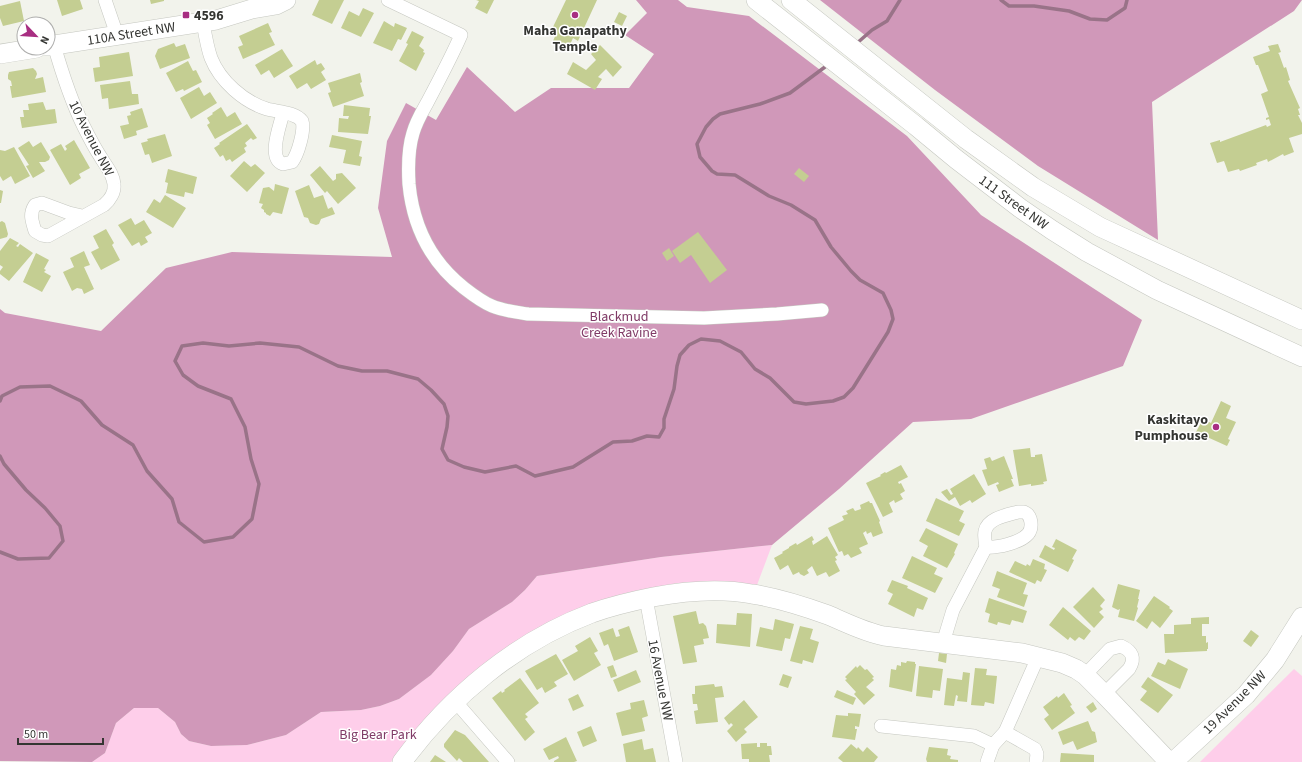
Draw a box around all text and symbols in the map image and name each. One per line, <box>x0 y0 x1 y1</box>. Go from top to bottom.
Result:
place label: 4596 <box>194 6 224 26</box>
marker: 4596 <box>181 10 191 20</box>
marker: Maha Ganapathy Temple <box>570 10 580 20</box>
north arrow <box>16 16 56 56</box>
street label: 110A Street NW <box>86 17 177 51</box>
place label: Maha Ganapathy Temple <box>523 21 627 57</box>
text: N <box>36 34 53 47</box>
street label: 10 Avenue NW <box>63 97 119 180</box>
street label: 111 Street NW <box>975 171 1052 235</box>
park label: Blackmud Creek Ravine <box>581 307 657 343</box>
place label: Kaskitayo Pumphouse <box>1135 410 1208 446</box>
marker: Kaskitayo Pumphouse <box>1211 422 1221 432</box>
street label: 16 Avenue NW <box>642 638 678 723</box>
street label: 19 Avenue NW <box>1198 666 1271 739</box>
scale bar <box>18 720 103 746</box>
park label: Big Bear Park <box>339 725 417 745</box>
text: 50 m <box>24 726 48 743</box>

